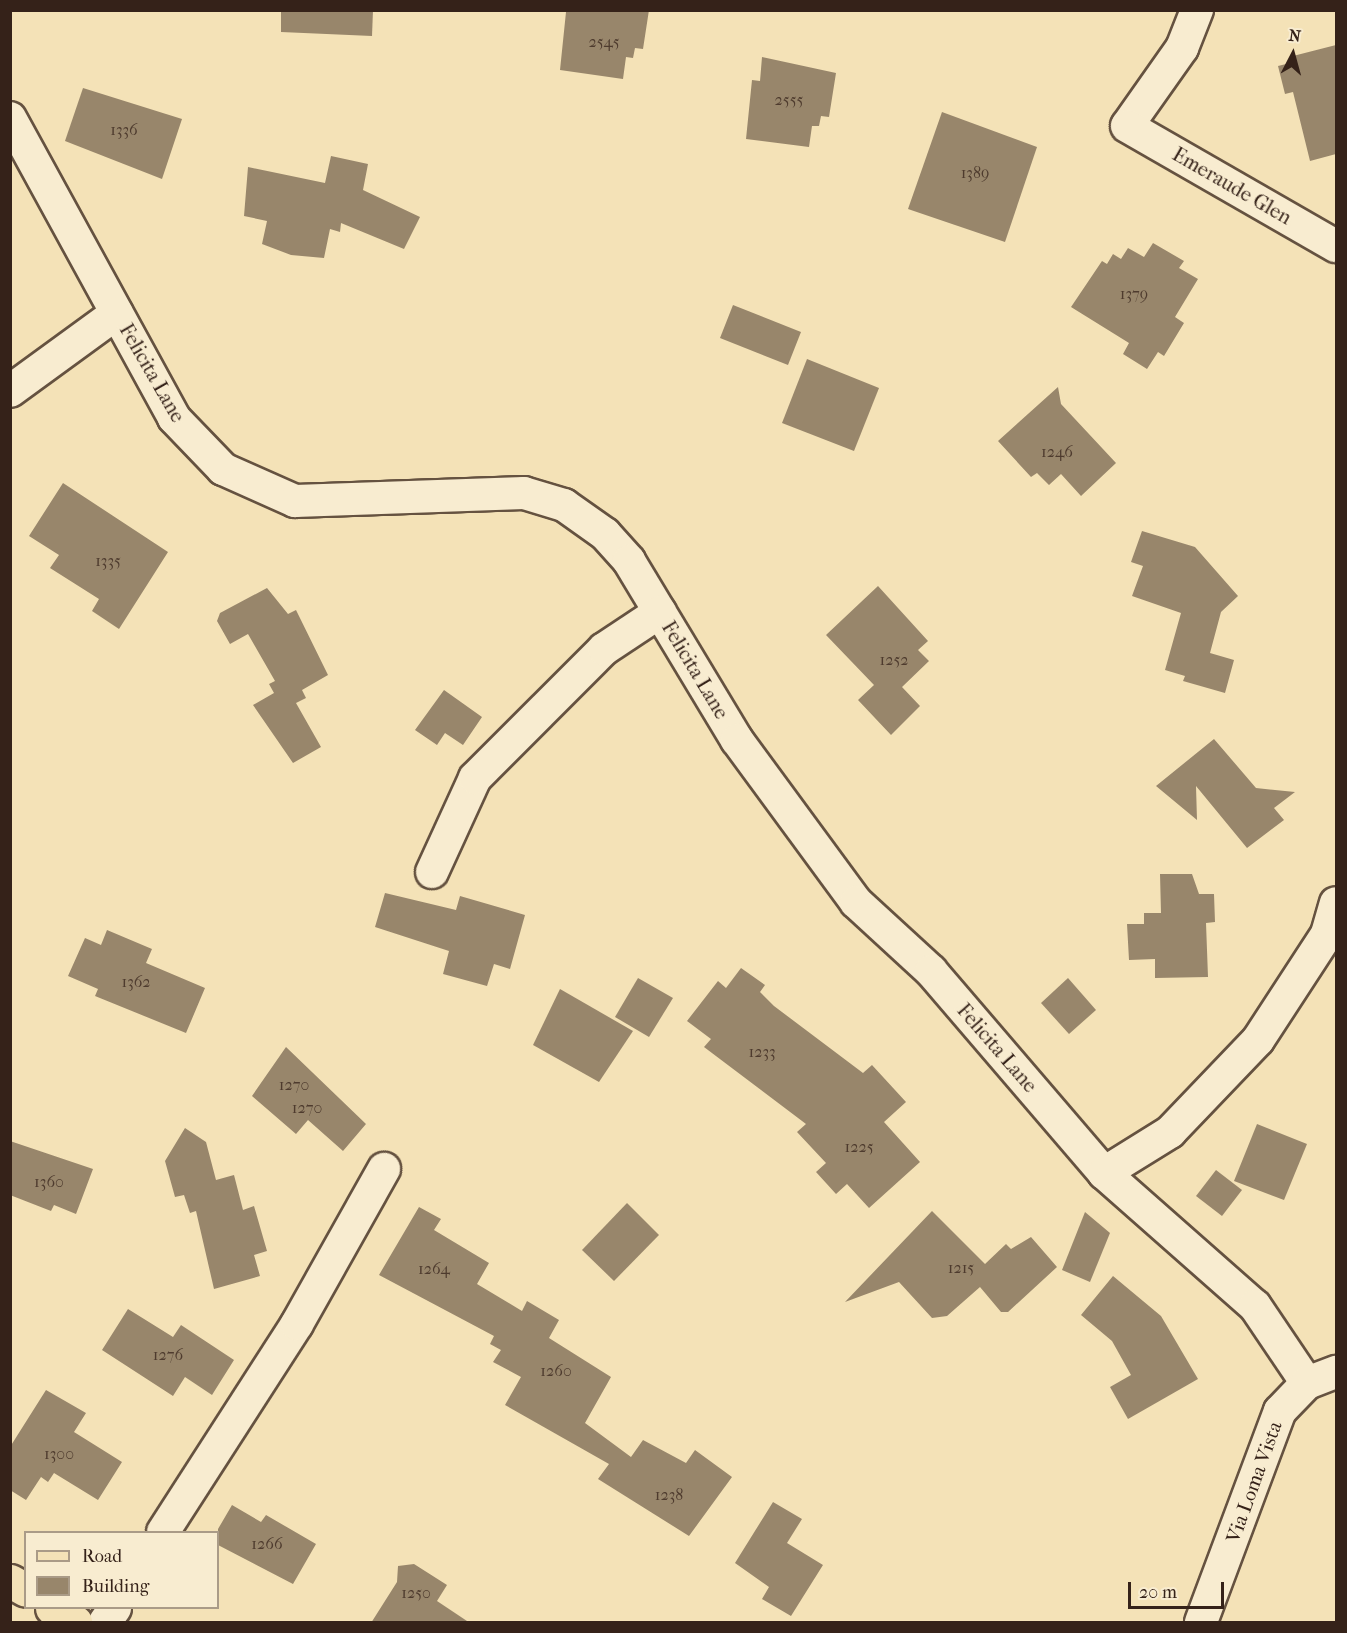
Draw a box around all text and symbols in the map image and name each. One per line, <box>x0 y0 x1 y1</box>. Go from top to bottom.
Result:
north arrow <box>1263 24 1323 84</box>
text: N <box>1288 26 1302 46</box>
house number: 2545 <box>588 32 620 52</box>
house number: 2555 <box>775 90 803 110</box>
house number: 1336 <box>110 120 138 140</box>
street label: Emeraude Glen <box>1168 142 1296 230</box>
house number: 1389 <box>961 163 989 183</box>
house number: 1379 <box>1120 284 1148 304</box>
street label: Felicita Lane <box>114 319 190 427</box>
house number: 1246 <box>1041 442 1073 462</box>
house number: 1335 <box>95 551 121 571</box>
street label: Felicita Lane <box>656 617 734 723</box>
house number: 1252 <box>879 650 909 670</box>
house number: 1362 <box>121 972 151 992</box>
street label: Felicita Lane <box>952 999 1042 1097</box>
house number: 1233 <box>748 1042 776 1062</box>
house number: 1270 <box>279 1075 309 1095</box>
house number: 1270 <box>292 1098 322 1118</box>
house number: 1225 <box>844 1137 874 1157</box>
house number: 1360 <box>34 1172 64 1192</box>
house number: 1215 <box>948 1258 974 1278</box>
house number: 1264 <box>418 1259 450 1279</box>
house number: 1276 <box>153 1345 183 1365</box>
house number: 1260 <box>540 1361 572 1381</box>
street label: Via Loma Vista <box>1221 1418 1287 1546</box>
house number: 1300 <box>44 1444 74 1464</box>
house number: 1238 <box>655 1485 683 1505</box>
legend <box>24 1531 219 1609</box>
house number: 1266 <box>251 1534 283 1554</box>
text: Road <box>82 1546 122 1567</box>
scale bar <box>1131 1570 1227 1608</box>
text: Building <box>82 1576 149 1597</box>
text: 20 m <box>1139 1582 1177 1603</box>
house number: 1250 <box>401 1583 431 1603</box>

